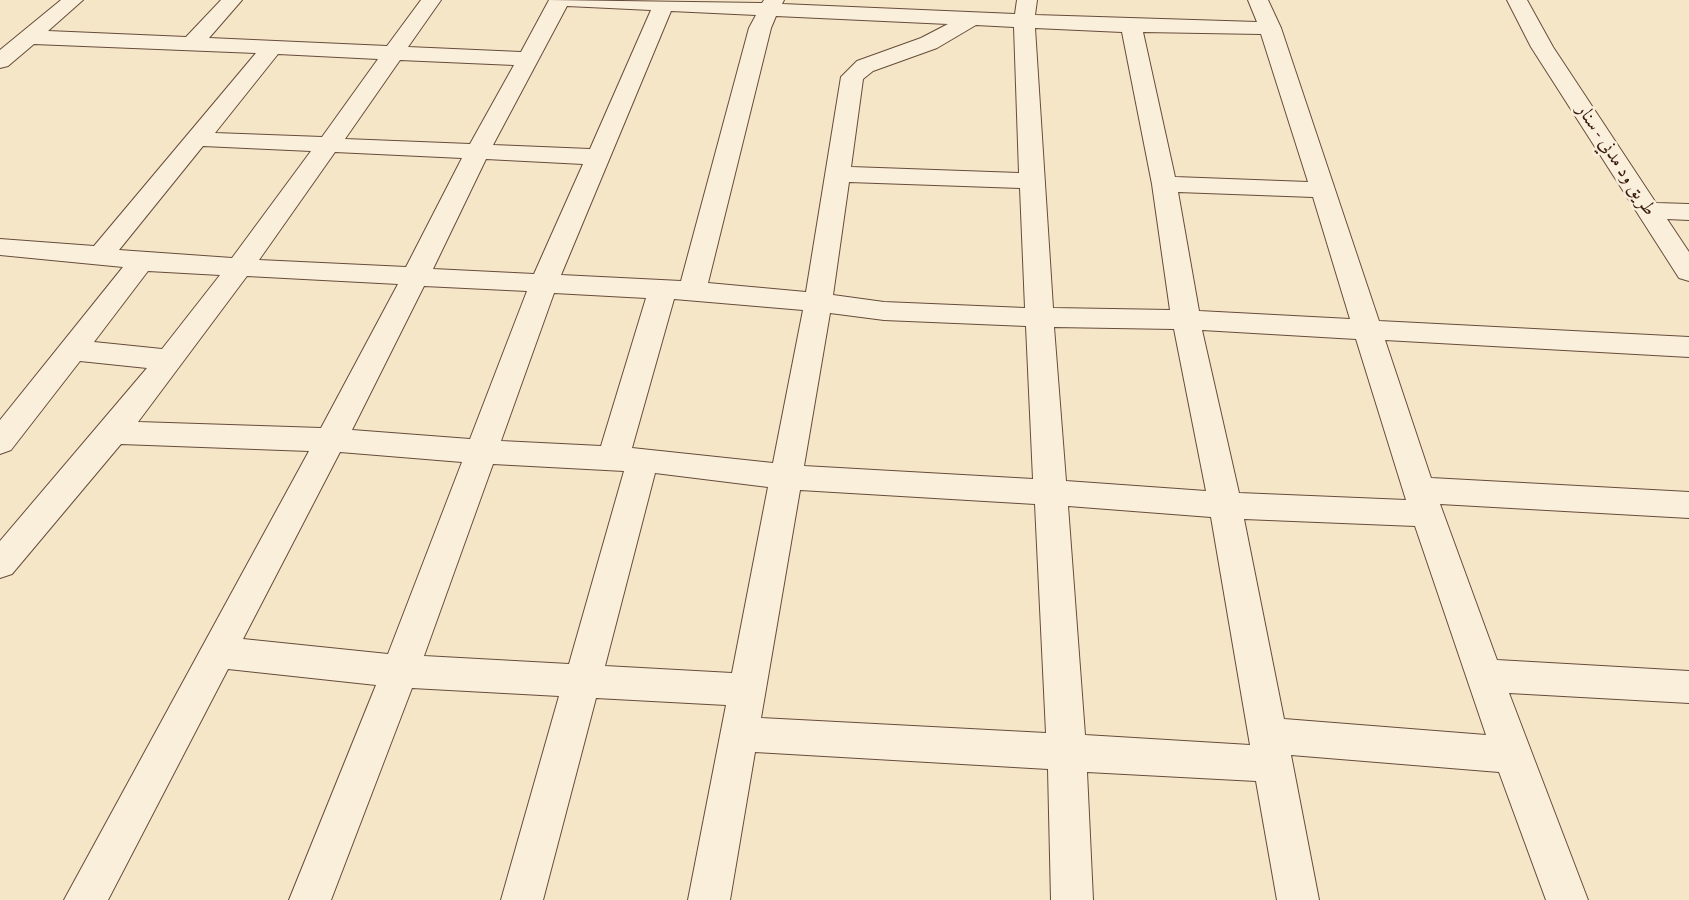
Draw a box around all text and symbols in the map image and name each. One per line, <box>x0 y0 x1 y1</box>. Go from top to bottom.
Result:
street label: طريق ود مدني - سنار <box>1571 100 1661 220</box>

